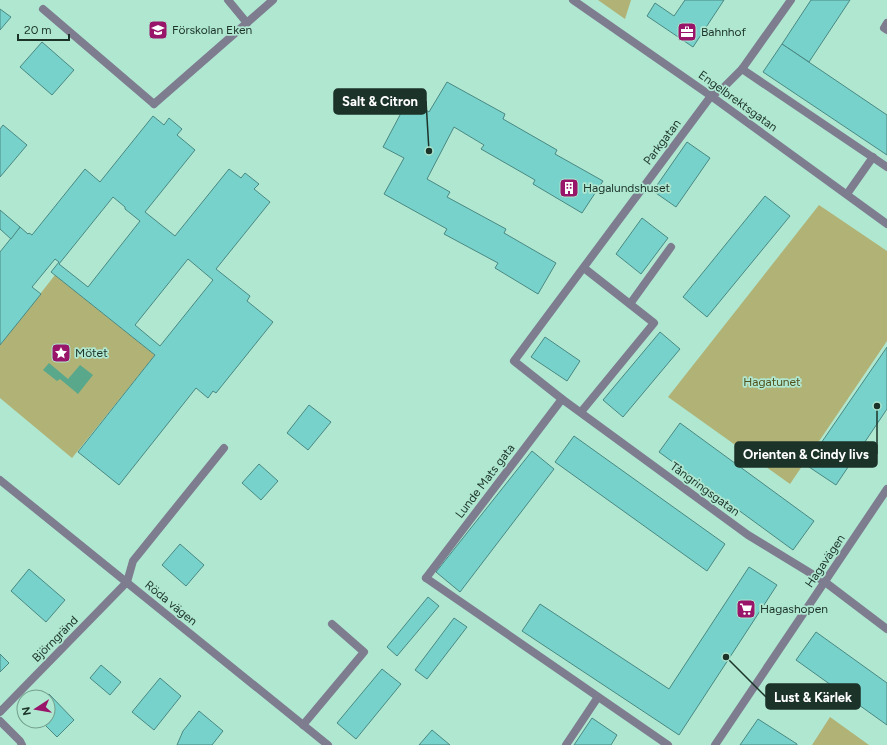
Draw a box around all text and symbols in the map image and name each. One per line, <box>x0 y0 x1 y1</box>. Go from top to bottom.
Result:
scale bar <box>18 16 69 42</box>
school or university icon: Förskolan Eken <box>147 19 169 41</box>
office icon: Bahnhof <box>676 21 698 43</box>
text: 20 m <box>24 23 52 37</box>
place label: Förskolan Eken <box>172 23 252 37</box>
place label: Bahnhof <box>701 25 747 39</box>
street label: Engelbrektsgatan <box>696 68 780 134</box>
callout: Salt & Citron <box>334 89 426 114</box>
text: Salt & Citron <box>342 94 418 109</box>
street label: Parkgatan <box>640 116 684 167</box>
building icon: Hagalundshuset <box>558 177 580 199</box>
place label: Hagalundshuset <box>583 181 670 195</box>
place icon: Mötet <box>50 342 72 364</box>
place label: Mötet <box>75 346 108 360</box>
park label: Hagatunet <box>743 375 801 389</box>
street label: Lunde Mats gata <box>453 441 517 521</box>
callout: Orienten & Cindy livs <box>735 442 877 467</box>
text: Orienten & Cindy livs <box>743 447 869 462</box>
street label: Tångringsgatan <box>668 459 743 519</box>
street label: Hagavägen <box>802 532 848 590</box>
street label: Röda vägen <box>142 578 200 629</box>
supermarket icon: Hagashopen <box>735 598 757 620</box>
place label: Hagashopen <box>760 602 828 616</box>
street label: Björngränd <box>29 613 81 665</box>
callout: Lust & Kärlek <box>766 684 860 709</box>
north arrow <box>16 689 56 729</box>
text: Lust & Kärlek <box>774 690 852 705</box>
text: N <box>19 705 34 716</box>

